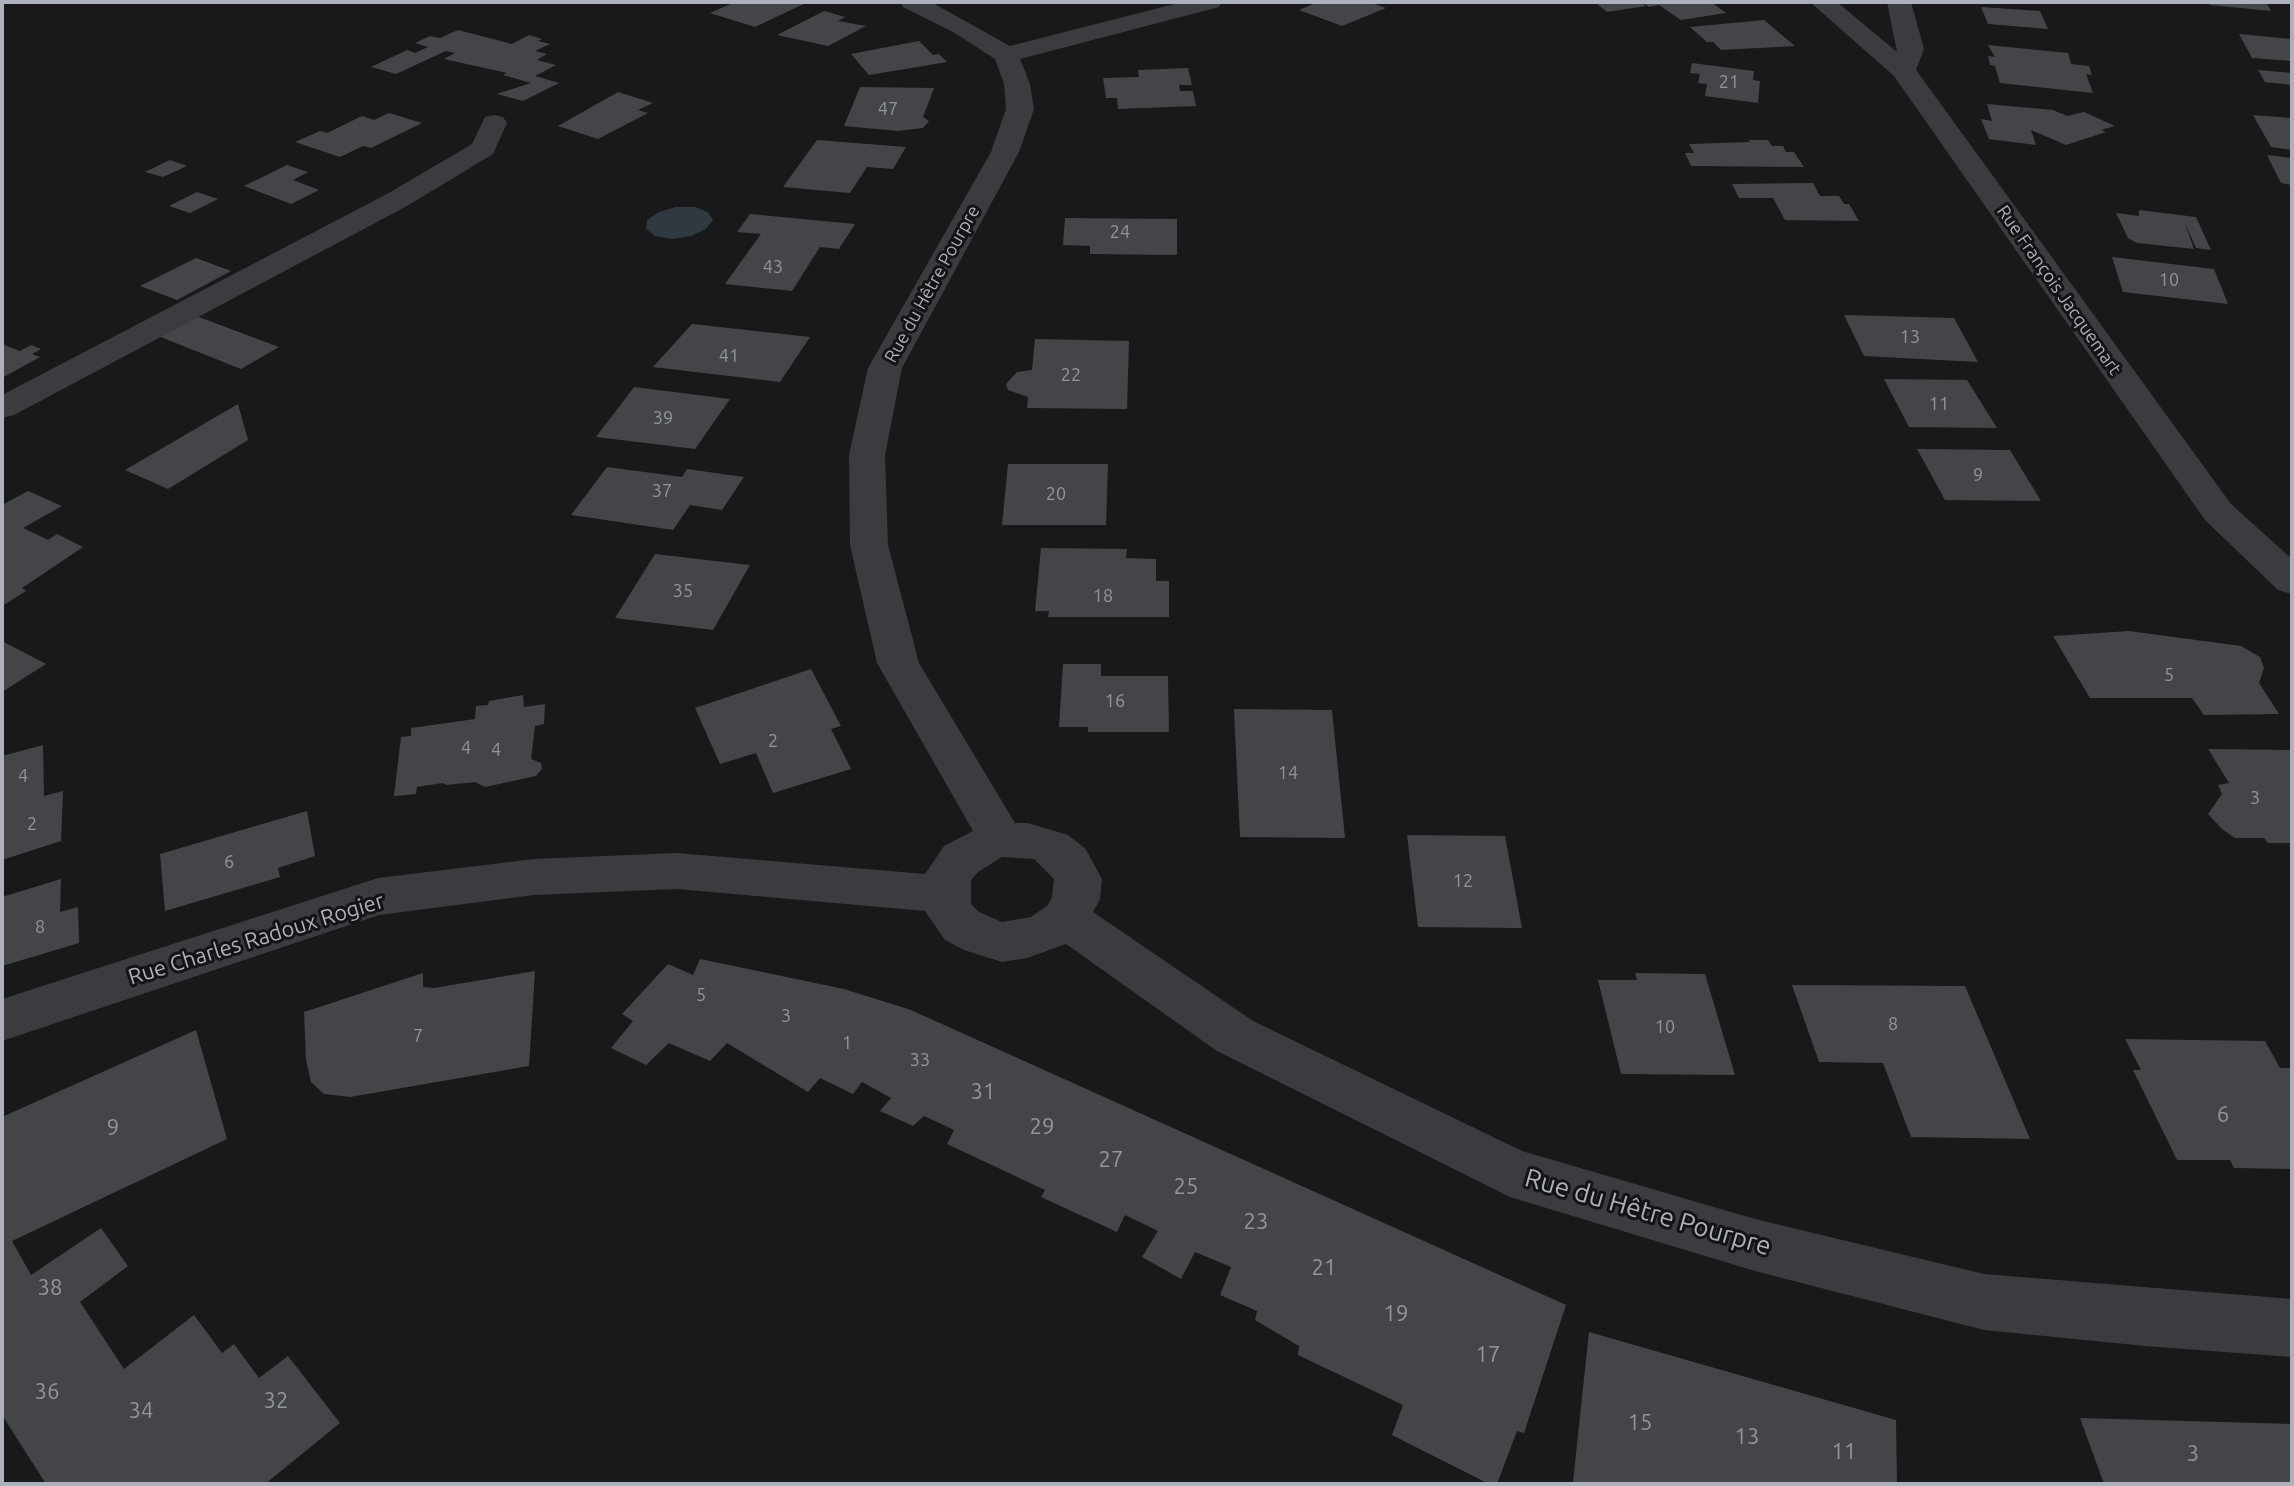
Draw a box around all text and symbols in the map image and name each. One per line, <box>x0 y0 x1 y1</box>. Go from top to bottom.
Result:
house number: 21 <box>1719 71 1739 93</box>
house number: 47 <box>878 98 898 120</box>
street label: Rue François Jacquemart <box>1992 201 2126 379</box>
street label: Rue du Hêtre Pourpre <box>880 202 984 366</box>
house number: 24 <box>1110 221 1130 243</box>
house number: 43 <box>763 256 783 278</box>
house number: 10 <box>2159 269 2179 291</box>
house number: 13 <box>1900 326 1920 348</box>
house number: 41 <box>719 345 739 367</box>
house number: 22 <box>1061 364 1081 386</box>
house number: 11 <box>1929 393 1949 415</box>
house number: 39 <box>653 407 673 429</box>
house number: 9 <box>1973 464 1983 486</box>
house number: 37 <box>652 480 672 502</box>
house number: 20 <box>1046 483 1066 505</box>
house number: 35 <box>673 580 693 602</box>
house number: 18 <box>1093 585 1113 607</box>
house number: 5 <box>2164 664 2174 686</box>
house number: 16 <box>1105 690 1125 712</box>
house number: 2 <box>768 730 778 752</box>
house number: 4 <box>461 737 471 759</box>
house number: 4 <box>491 739 501 761</box>
house number: 14 <box>1278 762 1298 784</box>
house number: 4 <box>18 765 28 787</box>
house number: 3 <box>2250 787 2260 809</box>
house number: 2 <box>27 813 37 835</box>
house number: 6 <box>224 851 234 873</box>
house number: 12 <box>1453 870 1473 892</box>
street label: Rue Charles Radoux Rogier <box>125 887 387 991</box>
house number: 8 <box>35 916 45 938</box>
house number: 5 <box>696 984 706 1006</box>
house number: 3 <box>781 1005 791 1027</box>
house number: 8 <box>1888 1013 1898 1035</box>
house number: 10 <box>1655 1016 1675 1038</box>
house number: 7 <box>413 1025 423 1047</box>
house number: 1 <box>842 1032 852 1054</box>
house number: 33 <box>910 1049 930 1071</box>
house number: 31 <box>971 1079 995 1105</box>
house number: 6 <box>2217 1102 2229 1128</box>
house number: 29 <box>1030 1114 1054 1140</box>
house number: 9 <box>107 1115 119 1141</box>
house number: 27 <box>1099 1147 1123 1173</box>
street label: Rue du Hêtre Pourpre <box>1521 1162 1775 1262</box>
house number: 25 <box>1174 1174 1198 1200</box>
house number: 23 <box>1244 1209 1268 1235</box>
house number: 21 <box>1312 1255 1336 1281</box>
house number: 38 <box>38 1275 62 1301</box>
house number: 19 <box>1384 1301 1408 1327</box>
house number: 17 <box>1476 1342 1500 1368</box>
house number: 36 <box>35 1379 59 1405</box>
house number: 32 <box>264 1388 288 1414</box>
house number: 34 <box>129 1398 153 1424</box>
house number: 15 <box>1628 1410 1652 1436</box>
house number: 13 <box>1735 1424 1759 1450</box>
house number: 11 <box>1832 1439 1856 1465</box>
house number: 3 <box>2187 1441 2199 1467</box>

